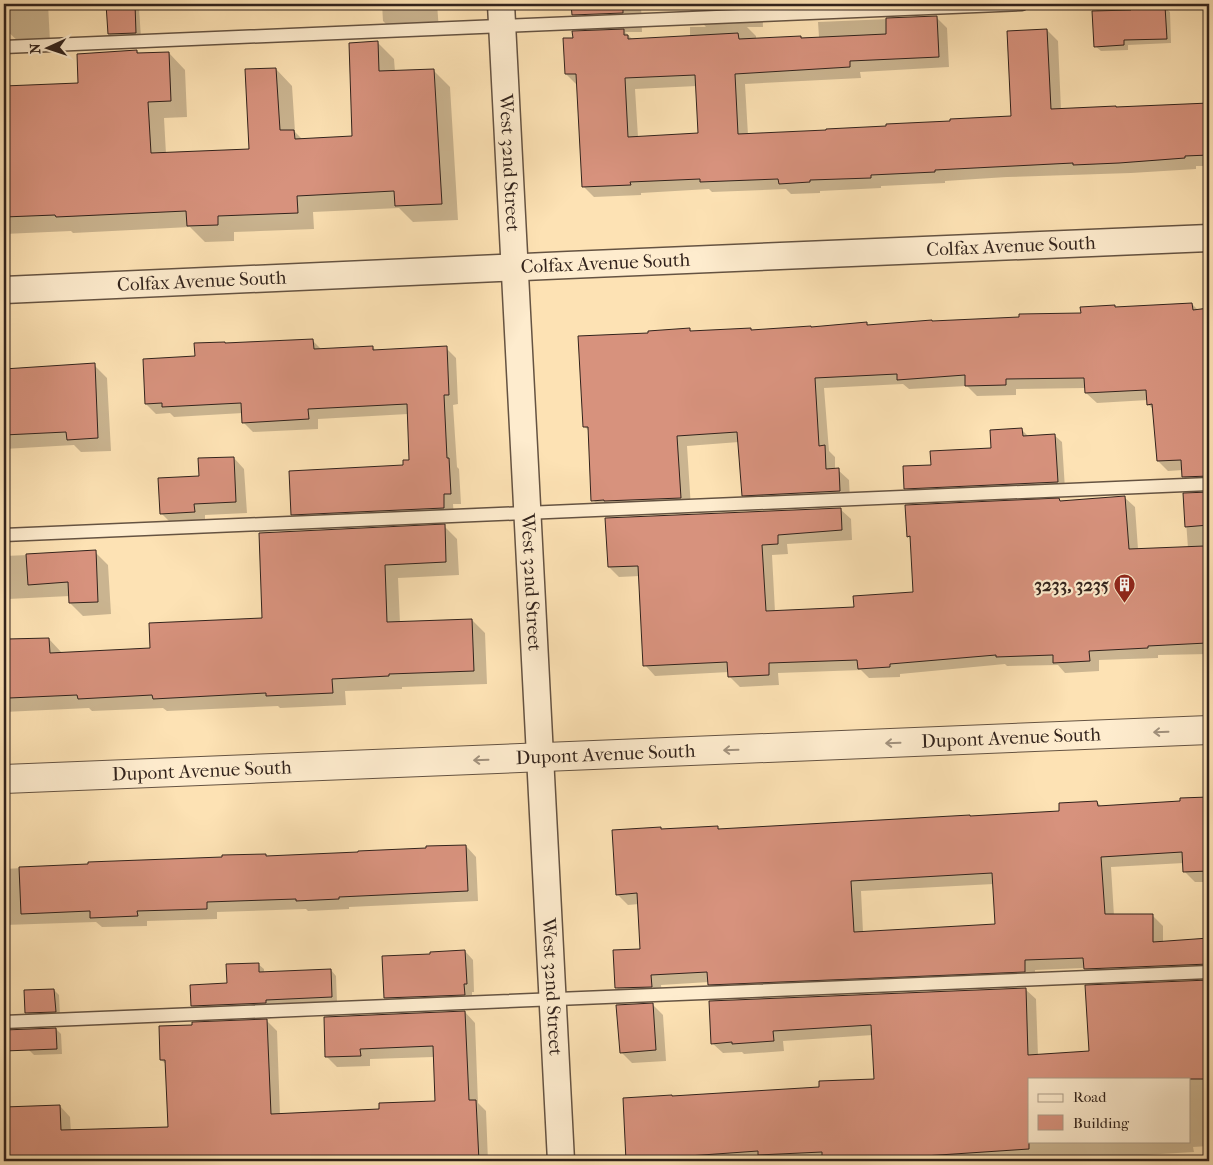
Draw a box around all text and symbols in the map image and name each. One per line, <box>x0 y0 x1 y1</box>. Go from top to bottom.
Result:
north arrow <box>22 22 72 72</box>
text: N <box>27 43 44 54</box>
street label: West 32nd Street <box>495 92 524 232</box>
street label: Colfax Avenue South <box>926 232 1097 261</box>
street label: Colfax Avenue South <box>520 249 691 278</box>
street label: Colfax Avenue South <box>117 266 287 296</box>
street label: West 32nd Street <box>516 512 546 652</box>
building icon: 3233, 3235 <box>1113 573 1137 604</box>
place label: 3233, 3235 <box>1034 574 1109 596</box>
street label: Dupont Avenue South <box>921 723 1102 753</box>
one-way arrow <box>1153 727 1169 736</box>
one-way arrow <box>886 738 902 748</box>
street label: Dupont Avenue South <box>515 740 696 769</box>
one-way arrow <box>723 745 739 754</box>
street label: Dupont Avenue South <box>112 756 292 786</box>
one-way arrow <box>473 756 489 765</box>
street label: West 32nd Street <box>537 916 567 1056</box>
legend <box>1028 1078 1190 1142</box>
text: Road <box>1073 1088 1107 1106</box>
text: Building <box>1073 1114 1130 1132</box>

